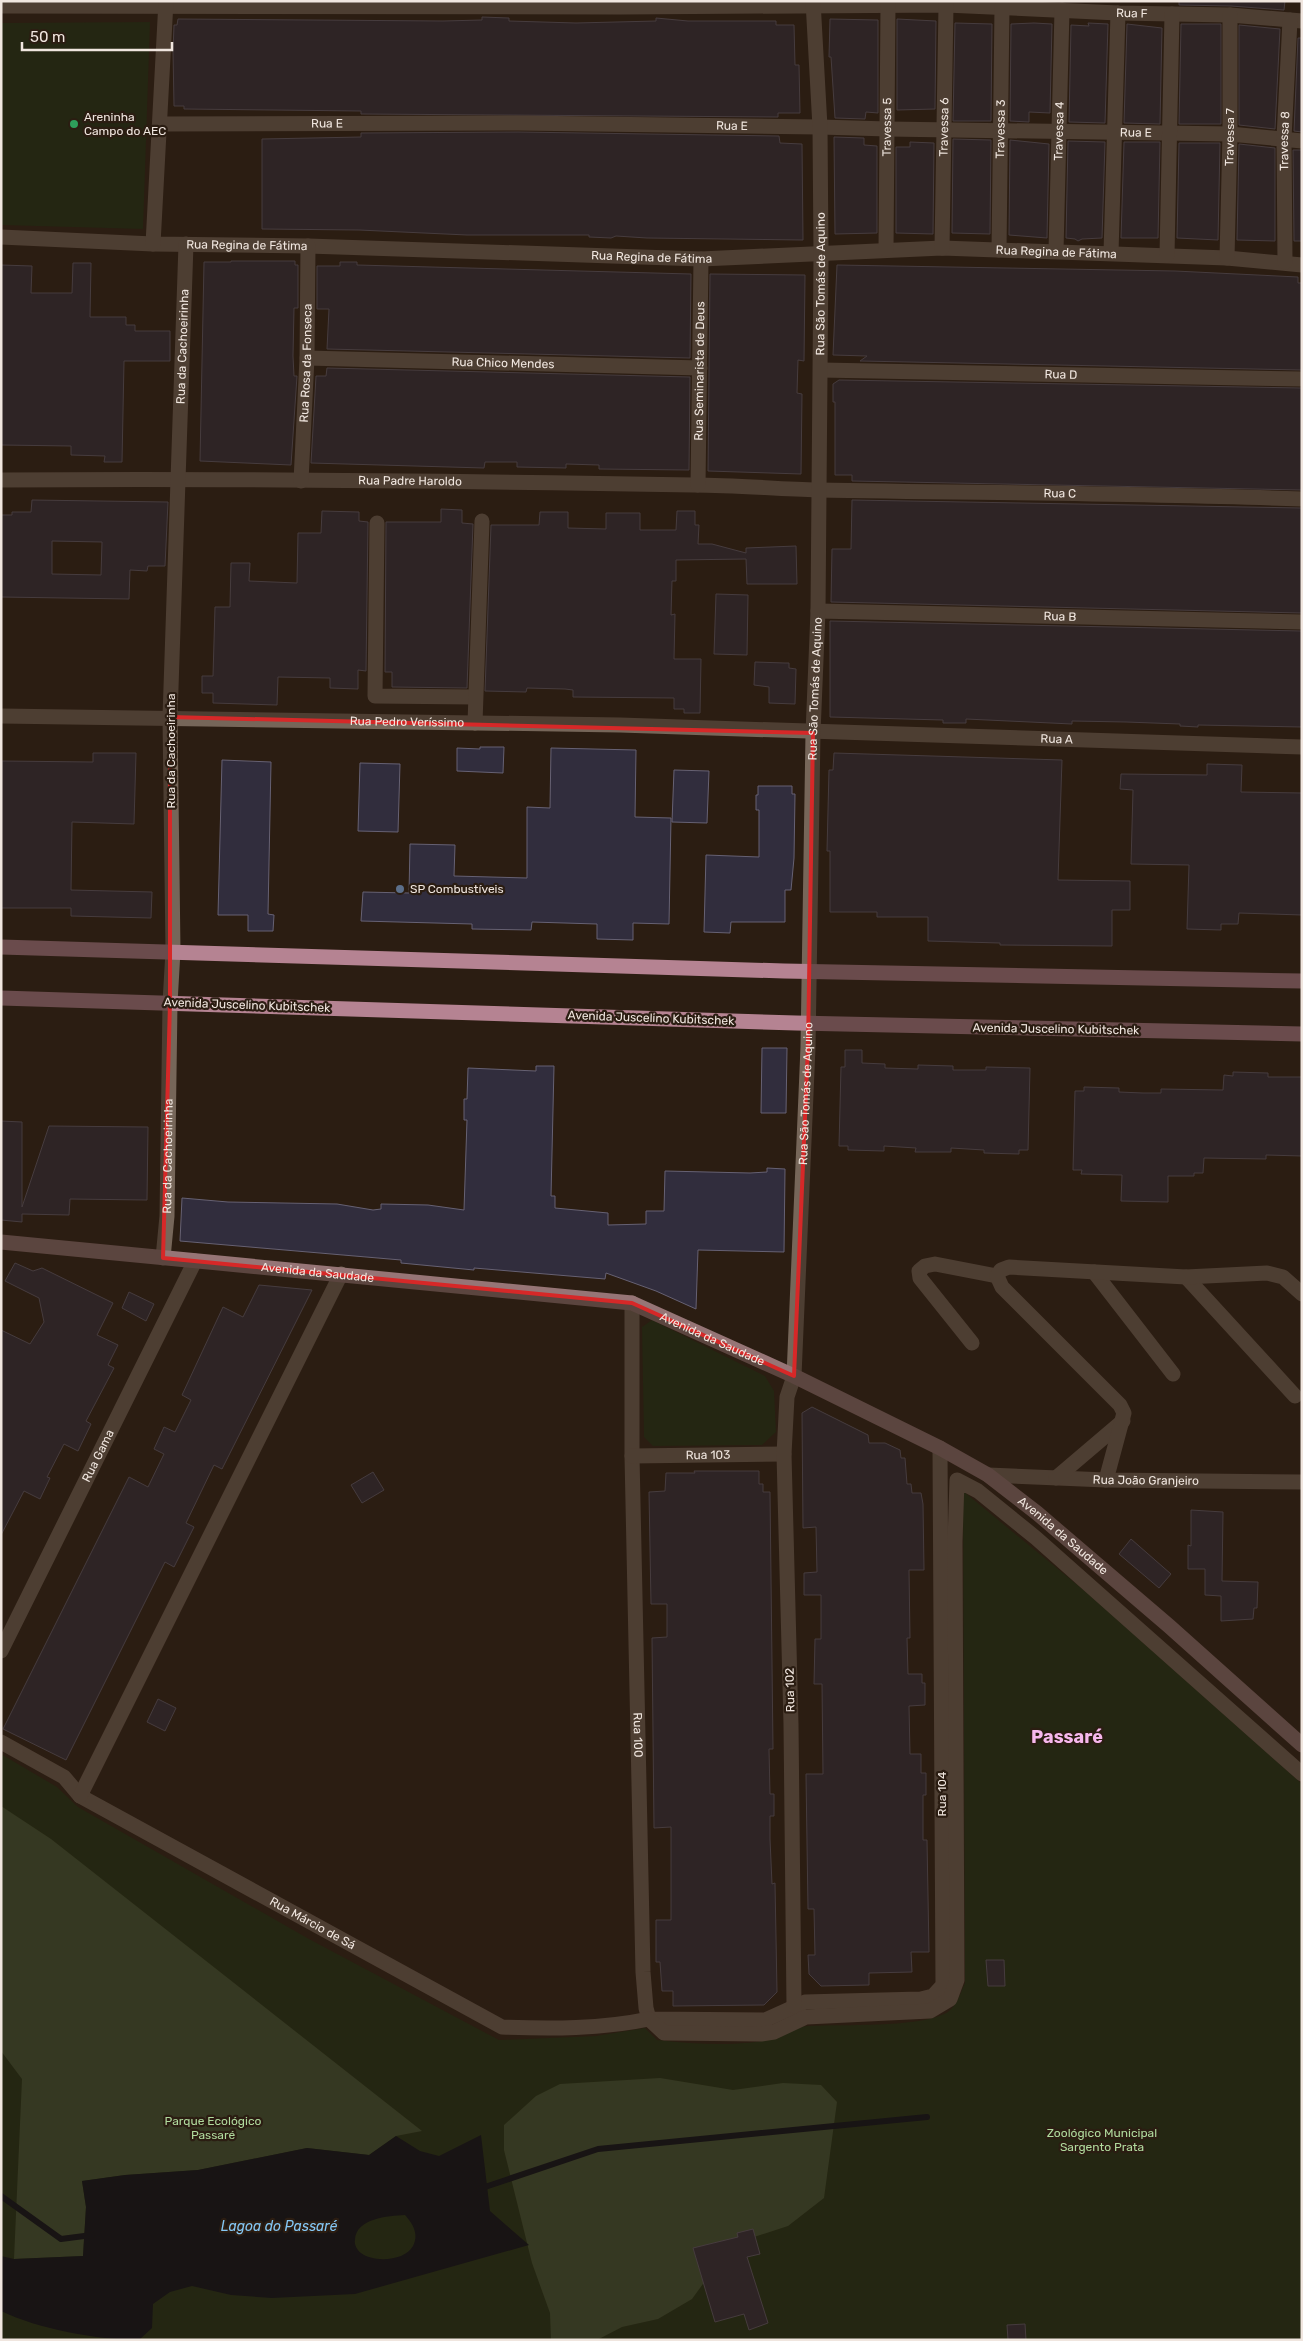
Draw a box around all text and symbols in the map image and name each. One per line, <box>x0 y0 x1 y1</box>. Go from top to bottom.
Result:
street label: Rua F <box>1116 6 1148 21</box>
scale bar <box>22 20 172 52</box>
text: 50 m <box>30 28 65 46</box>
street label: Travessa 5 <box>880 97 894 157</box>
street label: Travessa 6 <box>937 97 951 157</box>
street label: Travessa 3 <box>993 99 1008 159</box>
street label: Travessa 4 <box>1051 101 1067 161</box>
street label: Travessa 7 <box>1222 108 1237 166</box>
place label: Areninha Campo do AEC <box>84 110 166 138</box>
street label: Travessa 8 <box>1277 111 1292 171</box>
street label: Rua E <box>311 116 343 131</box>
marker: Areninha Campo do AEC <box>68 118 80 130</box>
street label: Rua E <box>716 119 748 133</box>
street label: Rua E <box>1120 125 1152 140</box>
street label: Rua São Tomás de Aquino <box>813 212 828 355</box>
street label: Rua Regina de Fátima <box>186 237 307 253</box>
street label: Rua Regina de Fátima <box>996 243 1117 261</box>
street label: Rua Regina de Fátima <box>591 248 712 266</box>
street label: Rua da Cachoeirinha <box>174 289 191 404</box>
street label: Rua Seminarista de Deus <box>692 301 707 441</box>
street label: Rua Rosa da Fonseca <box>297 304 314 423</box>
street label: Rua Chico Mendes <box>451 355 555 371</box>
street label: Rua D <box>1044 367 1078 382</box>
street label: Rua Padre Haroldo <box>358 473 462 488</box>
street label: Rua C <box>1043 486 1076 501</box>
street label: Rua B <box>1043 609 1076 624</box>
street label: Rua São Tomás de Aquino <box>806 617 825 760</box>
street label: Rua da Cachoeirinha <box>164 693 178 809</box>
street label: Rua Pedro Veríssimo <box>350 714 464 730</box>
street label: Rua A <box>1040 732 1073 747</box>
place label: SP Combustíveis <box>410 882 504 896</box>
marker: SP Combustíveis <box>394 883 406 895</box>
street label: Avenida Juscelino Kubitschek <box>163 995 331 1015</box>
street label: Avenida Juscelino Kubitschek <box>567 1008 735 1028</box>
street label: Avenida Juscelino Kubitschek <box>973 1021 1140 1037</box>
street label: Rua São Tomás de Aquino <box>796 1022 815 1165</box>
street label: Rua da Cachoeirinha <box>160 1099 176 1214</box>
street label: Avenida da Saudade <box>260 1260 375 1285</box>
street label: Avenida da Saudade <box>658 1309 767 1369</box>
street label: Rua Gama <box>79 1427 117 1484</box>
street label: Rua 103 <box>686 1448 730 1462</box>
street label: Rua João Granjeiro <box>1092 1472 1199 1488</box>
street label: Avenida da Saudade <box>1015 1494 1111 1578</box>
street label: Rua 102 <box>783 1668 797 1712</box>
street label: Rua 100 <box>630 1712 645 1758</box>
district label: Passaré <box>1031 1726 1103 1748</box>
street label: Rua 104 <box>935 1771 949 1816</box>
street label: Rua Márcio de Sá <box>267 1894 358 1952</box>
park label: Parque Ecológico Passaré <box>165 2114 262 2142</box>
park label: Zoológico Municipal Sargento Prata <box>1047 2126 1157 2154</box>
water label: Lagoa do Passaré <box>221 2218 337 2235</box>

